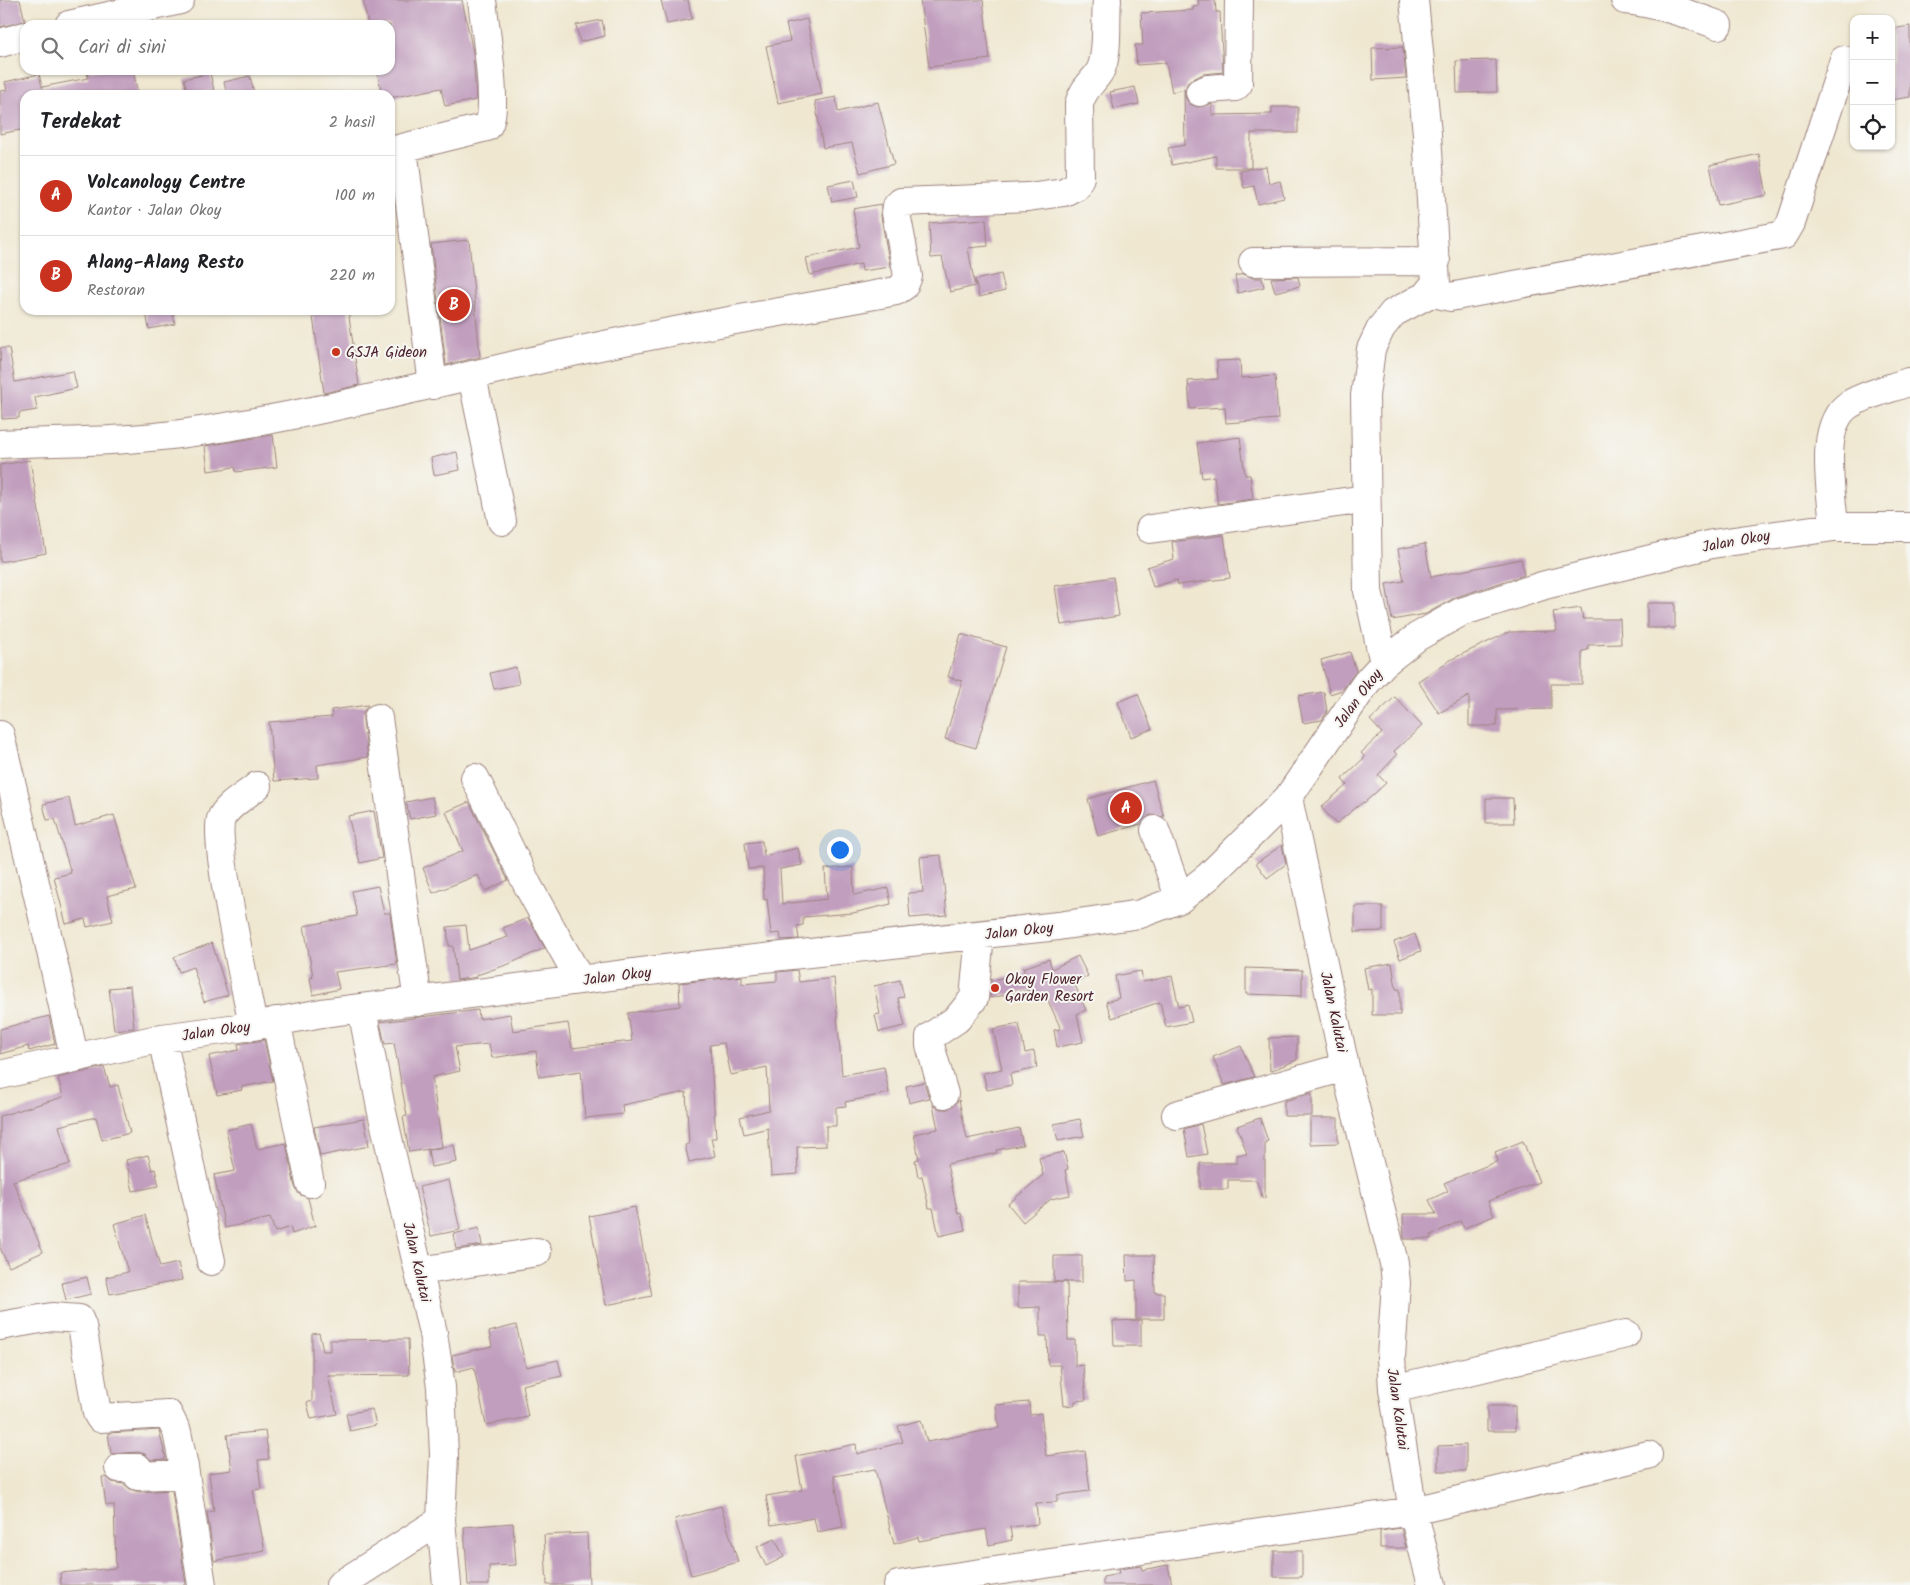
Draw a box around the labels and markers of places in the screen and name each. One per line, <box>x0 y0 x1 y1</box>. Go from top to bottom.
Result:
pin: B <box>438 286 470 324</box>
place label: GSJA Gideon <box>346 341 427 365</box>
marker: GSJA Gideon <box>330 346 342 358</box>
pin: A <box>1110 789 1142 827</box>
place label: Okoy Flower Garden Resort <box>1005 968 1094 1009</box>
marker: Okoy Flower Garden Resort <box>989 982 1001 994</box>

